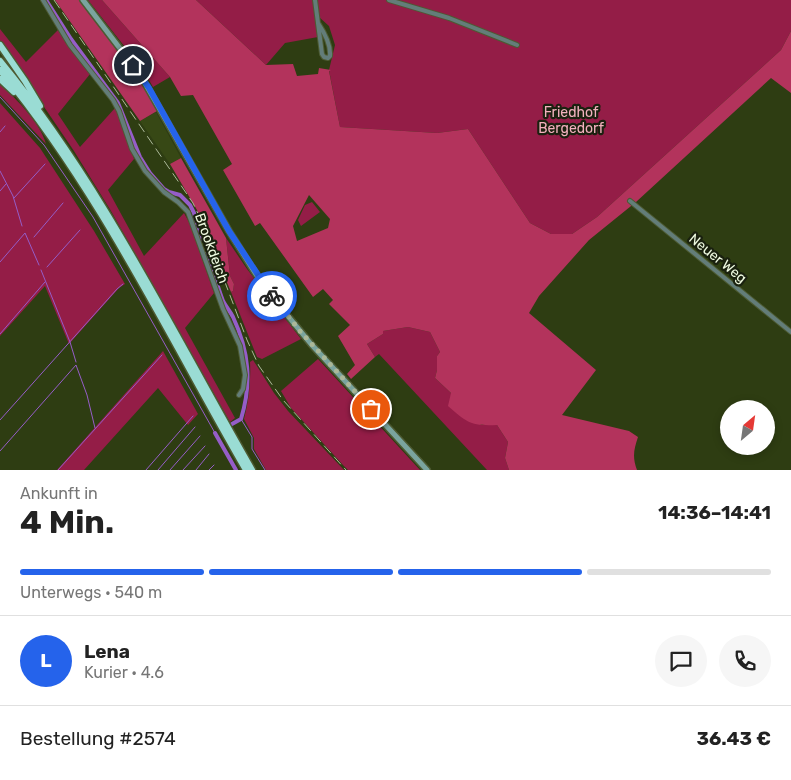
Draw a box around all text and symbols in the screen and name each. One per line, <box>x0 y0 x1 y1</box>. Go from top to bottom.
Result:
pin <box>112 44 154 86</box>
icon: home <box>119 51 147 79</box>
park label: Friedhof Bergedorf <box>538 104 604 137</box>
street label: Brookdeich <box>191 211 232 286</box>
street label: Neuer Weg <box>685 230 750 287</box>
courier <box>247 271 297 321</box>
icon: bike <box>258 282 286 310</box>
pin <box>350 388 392 430</box>
icon: bag <box>357 395 385 423</box>
north arrow <box>720 400 775 455</box>
map controls <box>720 400 775 455</box>
text: Ankunft in <box>20 484 98 503</box>
text: 14:36–14:41 <box>658 501 771 524</box>
text: 4 Min. <box>20 503 114 541</box>
text: Unterwegs · 540 m <box>20 583 162 602</box>
button: chat <box>655 635 707 687</box>
button: phone <box>719 635 771 687</box>
text: Lena <box>84 640 130 663</box>
text: L <box>40 649 52 672</box>
text: Kurier · 4.6 <box>84 663 164 682</box>
text: Bestellung #2574 <box>20 727 176 750</box>
text: 36.43 € <box>696 727 771 750</box>

